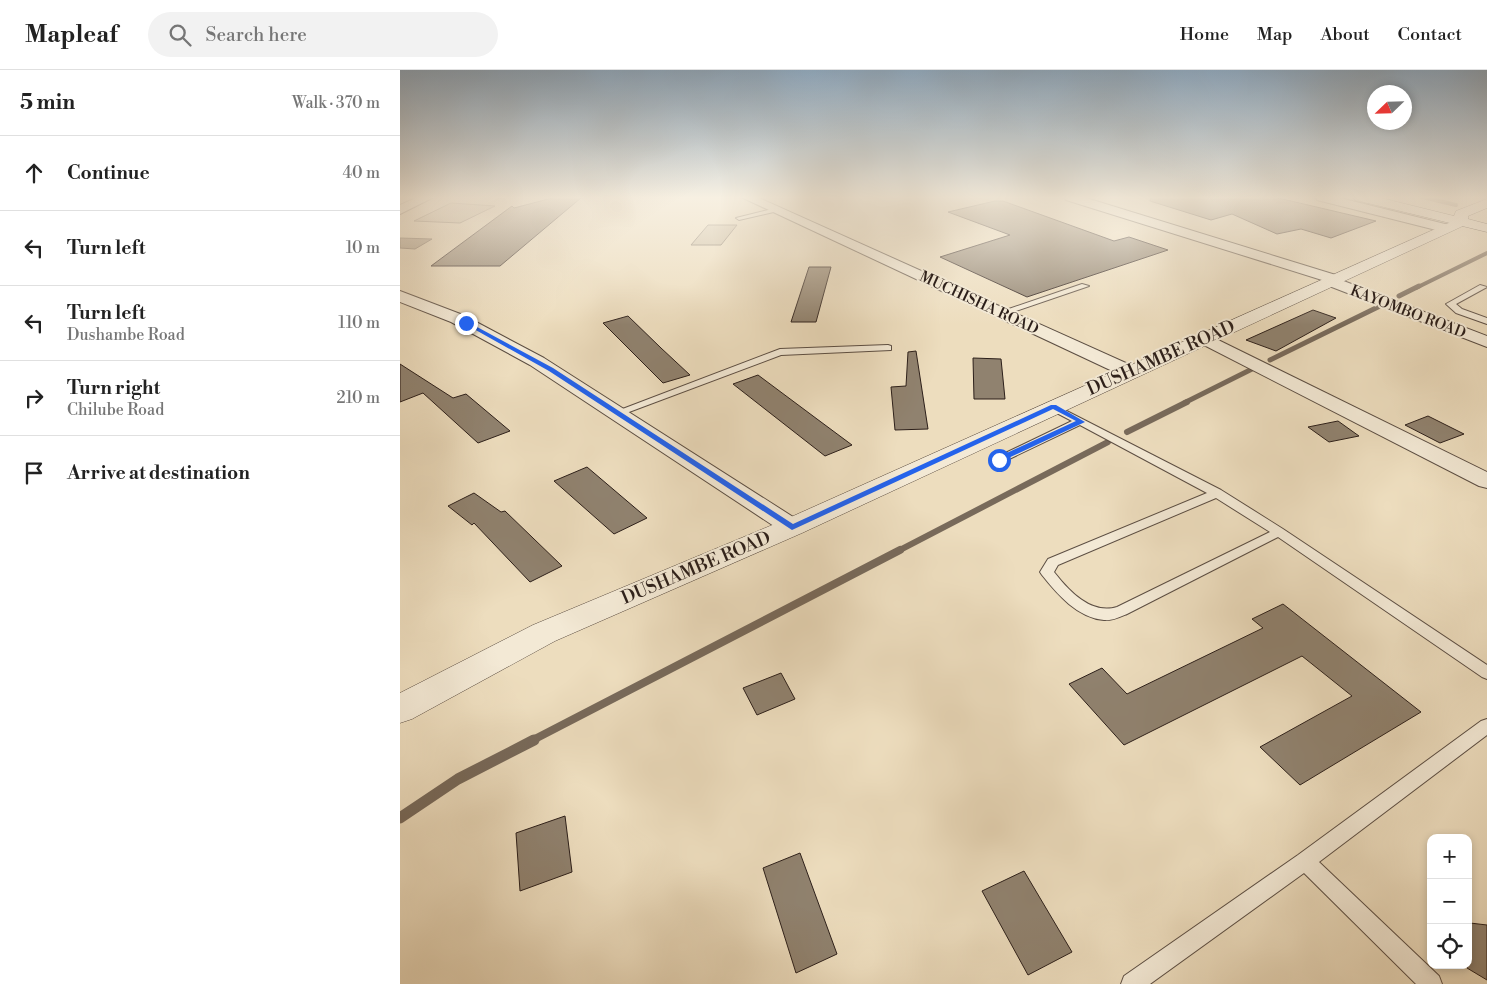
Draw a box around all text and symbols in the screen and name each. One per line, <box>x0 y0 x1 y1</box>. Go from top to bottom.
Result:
search box <box>148 12 498 57</box>
text: Mapleaf <box>25 20 118 50</box>
icon: search <box>166 21 194 49</box>
text: Search here <box>206 23 307 47</box>
text: Home <box>1180 23 1229 46</box>
text: Map <box>1257 23 1293 46</box>
text: About <box>1321 23 1370 46</box>
text: Contact <box>1398 23 1462 46</box>
north arrow <box>1367 85 1412 130</box>
text: 5 min <box>20 90 75 116</box>
text: Walk · 370 m <box>292 93 380 113</box>
icon: ahead <box>20 159 48 187</box>
text: Continue <box>67 161 150 185</box>
text: 40 m <box>343 163 380 183</box>
icon: left <box>20 234 48 262</box>
text: Turn left <box>67 236 146 260</box>
text: 10 m <box>346 238 380 258</box>
street label: MUCHISHA ROAD <box>916 267 1042 339</box>
street label: KAYOMBO ROAD <box>1347 281 1469 343</box>
text: Turn left <box>67 301 146 325</box>
icon: left <box>20 309 48 337</box>
route end <box>455 312 478 335</box>
text: 110 m <box>338 313 380 333</box>
street label: DUSHAMBE ROAD <box>1083 315 1239 401</box>
text: Dushambe Road <box>67 325 185 345</box>
text: Turn right <box>67 376 160 400</box>
icon: right <box>20 384 48 412</box>
text: 210 m <box>336 388 380 408</box>
text: Chilube Road <box>67 400 164 420</box>
route start <box>988 449 1011 472</box>
icon: arrive <box>20 459 48 487</box>
text: Arrive at destination <box>67 461 250 485</box>
street label: DUSHAMBE ROAD <box>618 526 774 610</box>
map controls <box>1427 834 1472 969</box>
button: + <box>1427 834 1472 879</box>
button: − <box>1427 879 1472 924</box>
button: locate <box>1427 924 1472 969</box>

